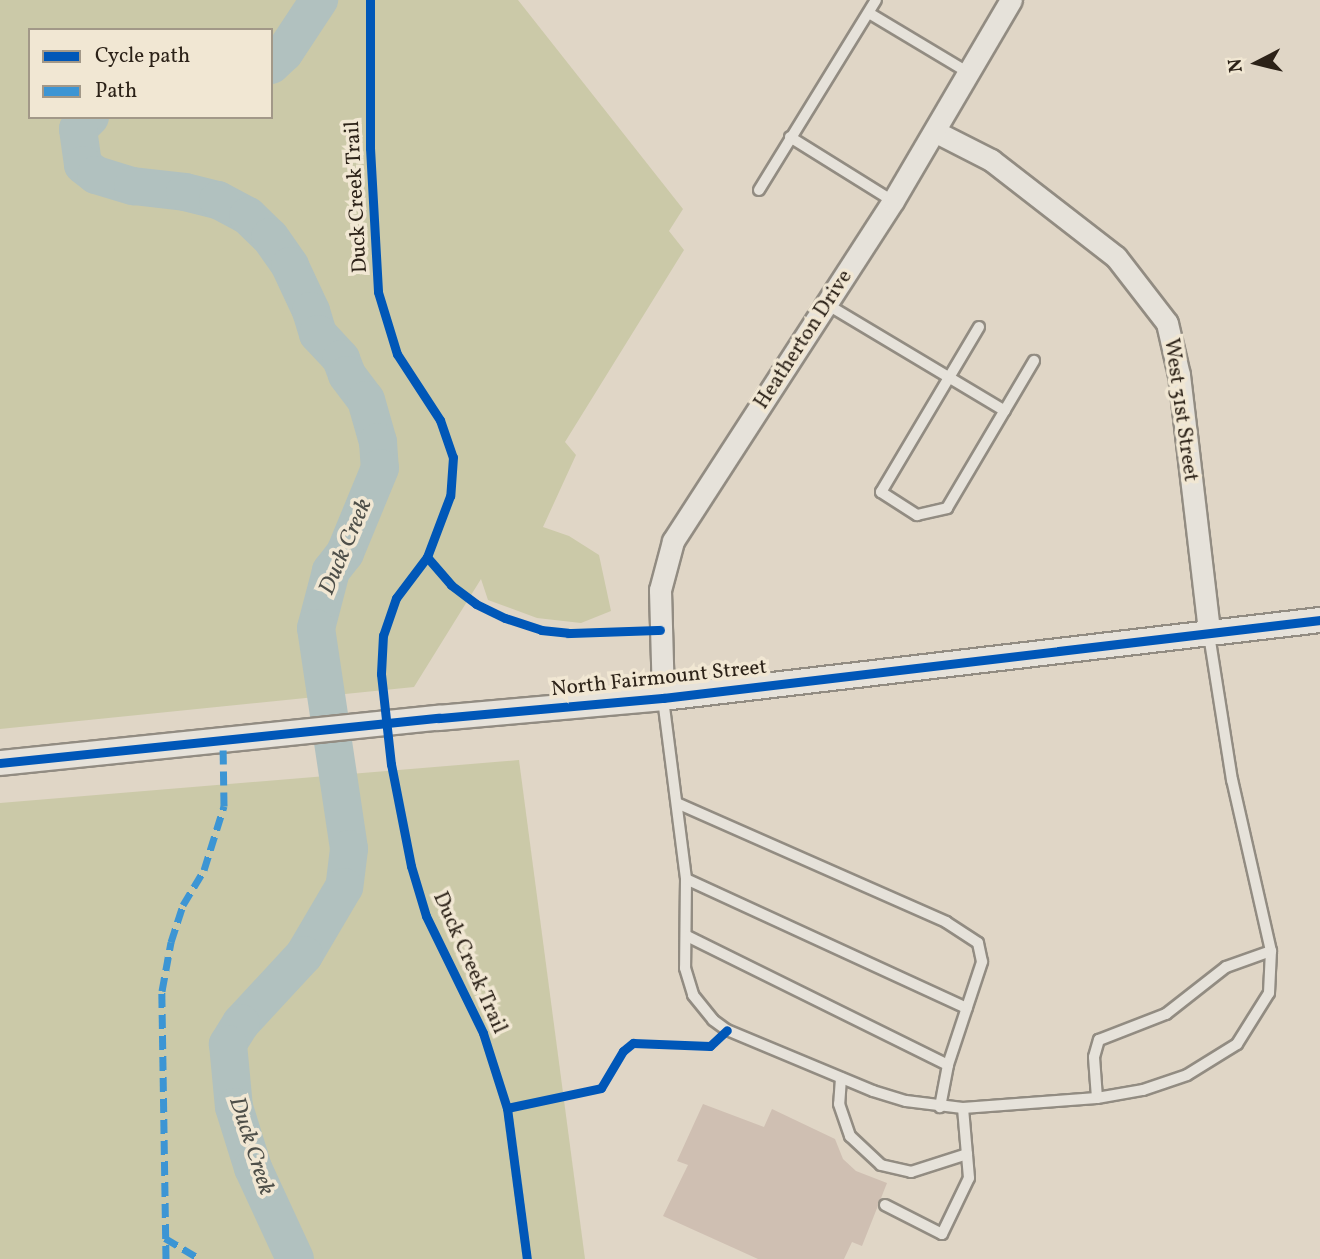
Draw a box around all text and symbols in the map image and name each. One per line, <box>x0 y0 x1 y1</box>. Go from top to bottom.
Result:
legend <box>28 28 273 119</box>
north arrow <box>1222 28 1292 98</box>
text: Cycle path <box>95 42 190 71</box>
text: N <box>1222 57 1250 74</box>
text: Path <box>95 77 137 106</box>
street label: Duck Creek Trail <box>340 120 374 274</box>
street label: Heatherton Drive <box>750 266 858 414</box>
street label: West 31st Street <box>1157 337 1203 483</box>
water label: Duck Creek <box>313 495 379 599</box>
street label: North Fairmount Street <box>550 655 768 703</box>
street label: Duck Creek Trail <box>426 888 512 1038</box>
water label: Duck Creek <box>222 1093 280 1199</box>

